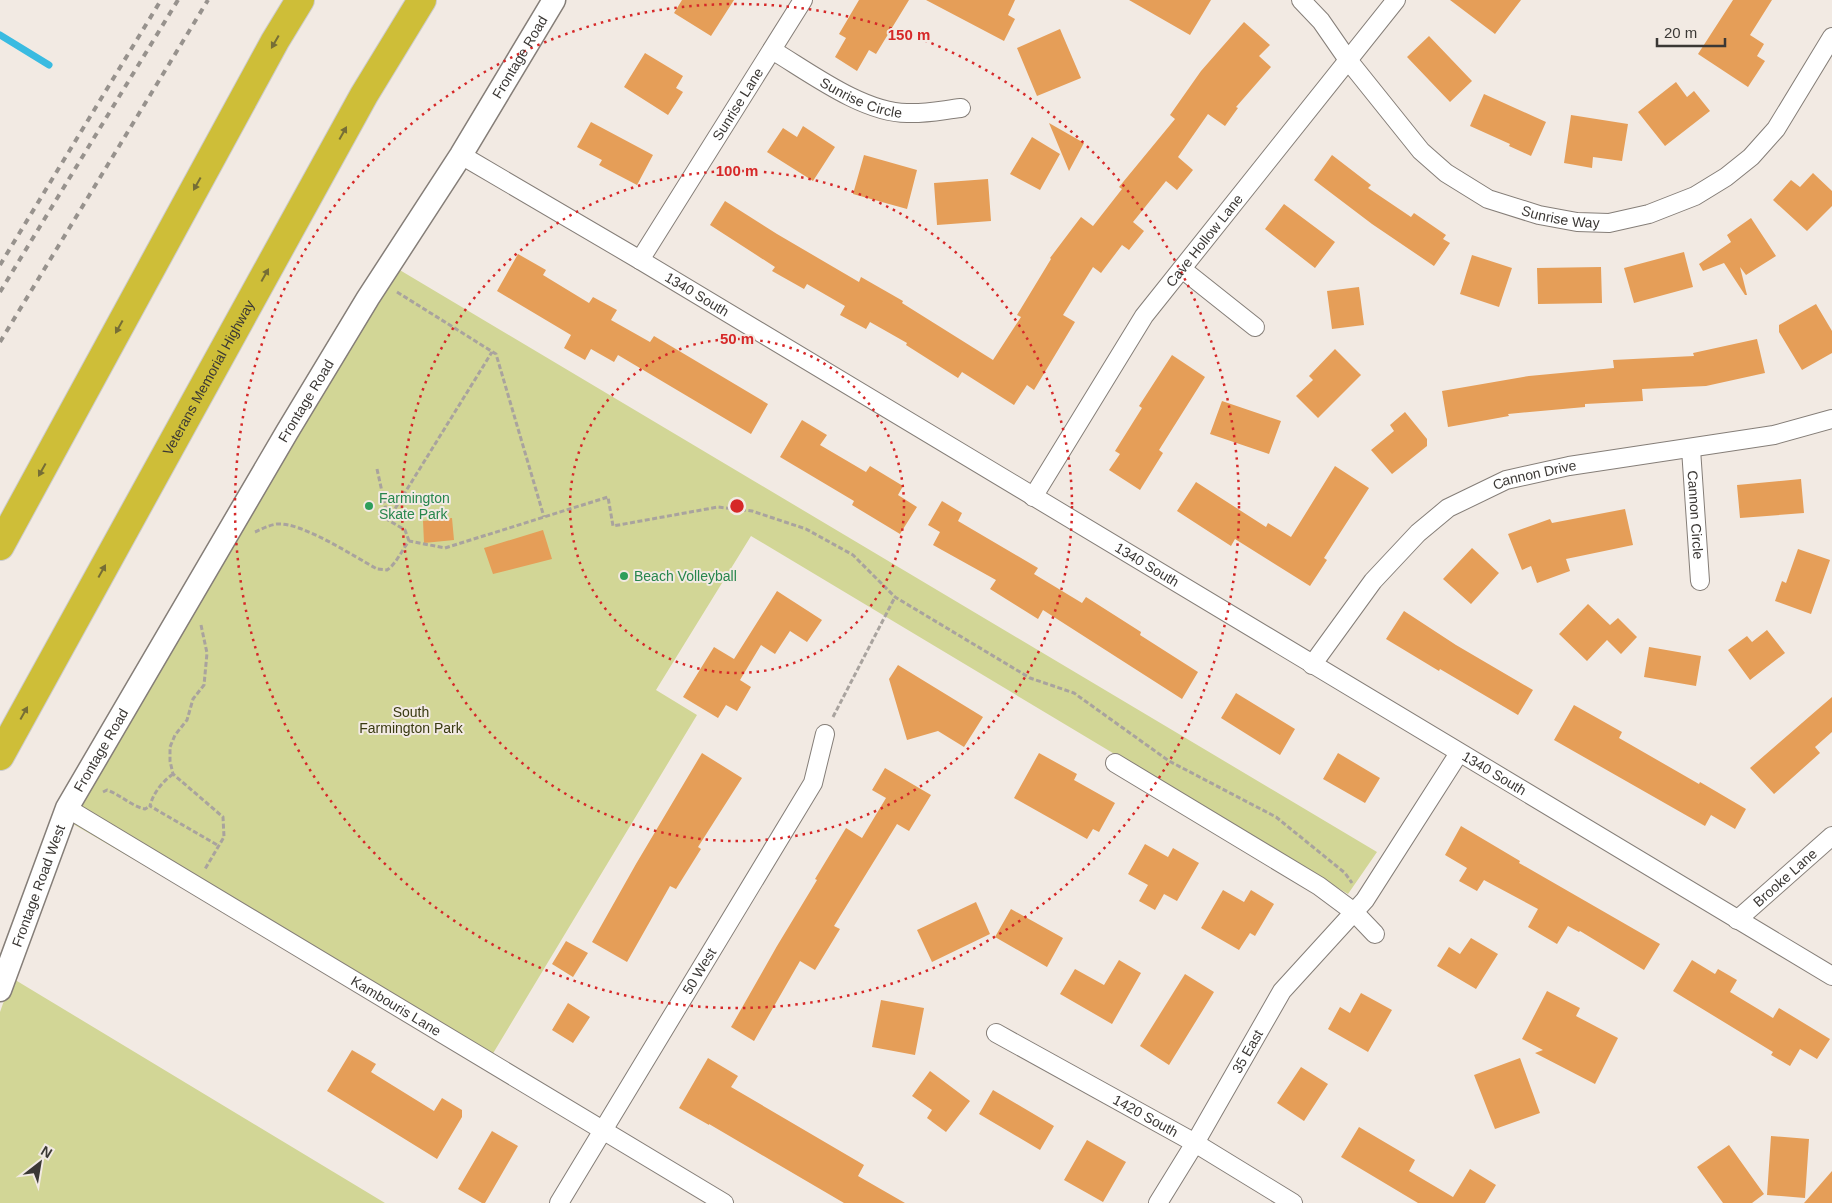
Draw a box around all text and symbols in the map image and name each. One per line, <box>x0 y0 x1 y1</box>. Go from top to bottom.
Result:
street label: Frontage Road <box>489 13 551 101</box>
scale bar <box>1657 15 1724 47</box>
text: 20 m <box>1664 24 1697 41</box>
text: 150 m <box>888 26 930 43</box>
one-way arrow <box>271 35 280 48</box>
street label: Sunrise Lane <box>709 65 767 143</box>
street label: Sunrise Circle <box>817 74 903 121</box>
one-way arrow <box>339 126 347 140</box>
text: 100 m <box>716 162 758 179</box>
one-way arrow <box>193 177 201 192</box>
street label: Cave Hollow Lane <box>1163 191 1246 290</box>
street label: Sunrise Way <box>1520 202 1600 231</box>
one-way arrow <box>260 269 269 282</box>
street label: 1340 South <box>662 269 732 320</box>
street label: Veterans Memorial Highway <box>159 297 257 458</box>
one-way arrow <box>115 320 124 334</box>
text: 50 m <box>720 330 754 347</box>
street label: Frontage Road <box>275 357 337 445</box>
street label: Cannon Drive <box>1490 457 1578 493</box>
one-way arrow <box>37 463 46 476</box>
street label: Cannon Circle <box>1684 470 1707 560</box>
place label: Farmington Skate Park <box>379 490 450 522</box>
centre of rings <box>728 497 746 515</box>
marker: Farmington Skate Park <box>363 500 375 512</box>
street label: 1340 South <box>1112 539 1182 590</box>
one-way arrow <box>98 564 106 578</box>
place label: Beach Volleyball <box>634 568 737 584</box>
marker: Beach Volleyball <box>618 570 630 582</box>
park label: South Farmington Park <box>359 704 464 736</box>
street label: Frontage Road <box>70 706 131 795</box>
one-way arrow <box>19 707 28 720</box>
street label: 1340 South <box>1459 748 1529 798</box>
street label: Frontage Road West <box>9 822 68 949</box>
street label: Brooke Lane <box>1750 845 1820 910</box>
street label: 50 West <box>679 945 719 997</box>
street label: Kambouris Lane <box>348 973 444 1039</box>
street label: 35 East <box>1229 1027 1266 1076</box>
street label: 1420 South <box>1110 1091 1181 1140</box>
north arrow <box>15 1138 65 1188</box>
text: N <box>38 1142 55 1161</box>

